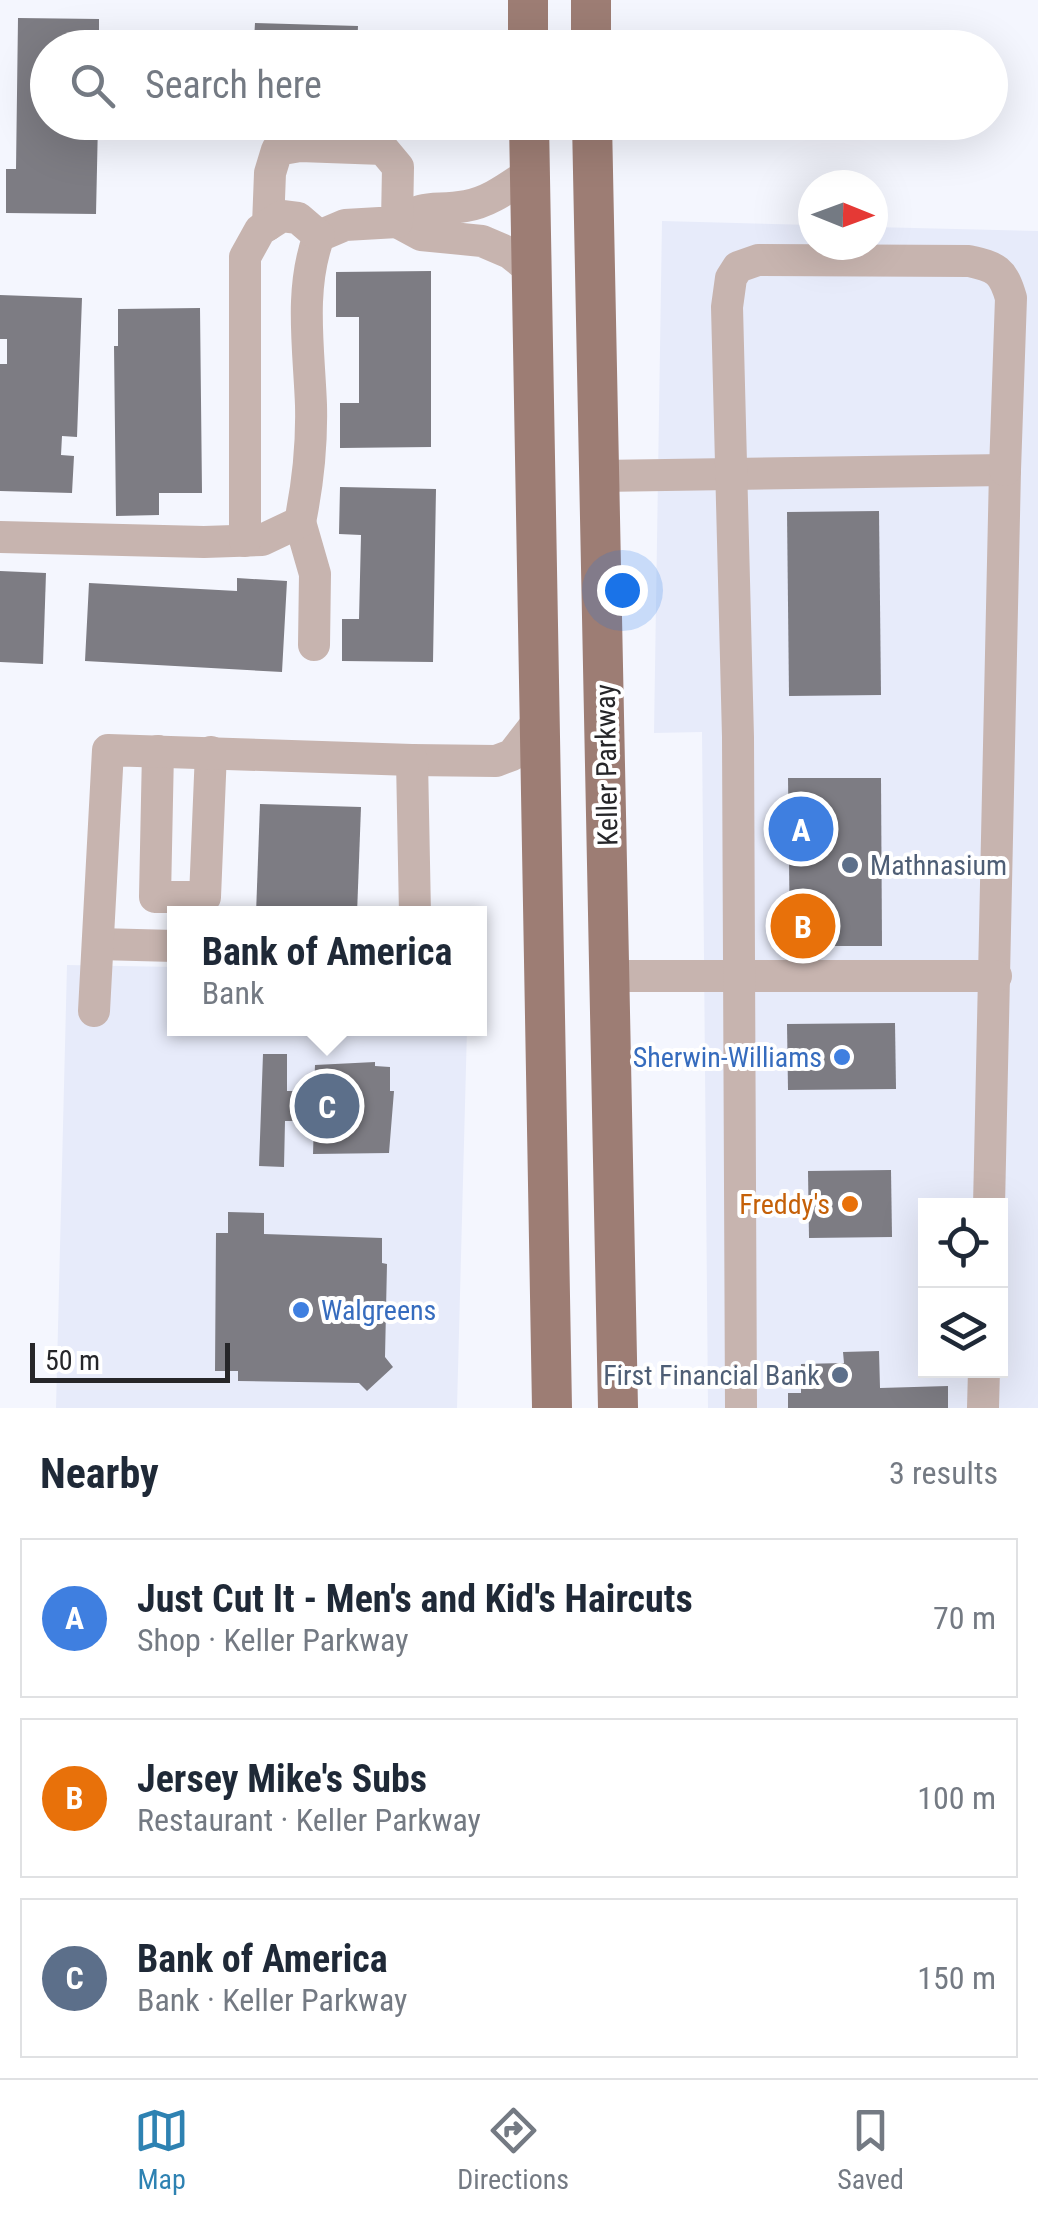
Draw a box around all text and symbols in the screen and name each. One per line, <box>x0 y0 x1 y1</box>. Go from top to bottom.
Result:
search box <box>30 30 1008 140</box>
icon: search <box>65 58 120 113</box>
text: Search here <box>145 63 322 107</box>
north arrow <box>798 170 888 260</box>
your location <box>597 565 648 616</box>
street label: Keller Parkway <box>589 683 624 846</box>
pin: A <box>768 792 834 866</box>
place label: Mathnasium <box>870 849 1007 882</box>
marker: Mathnasium <box>839 854 861 876</box>
pin: B <box>770 888 836 964</box>
popup <box>167 906 487 1036</box>
text: Bank of America <box>202 930 452 974</box>
text: Bank <box>202 974 264 1012</box>
place label: Sherwin-Williams <box>633 1041 822 1074</box>
marker: Sherwin-Williams <box>831 1046 853 1068</box>
pin: C <box>294 1068 360 1144</box>
place label: Freddy's <box>739 1188 830 1221</box>
marker: Freddy's <box>839 1193 861 1215</box>
map controls <box>918 1198 1008 1378</box>
button: locate <box>918 1198 1008 1288</box>
button: layers <box>918 1288 1008 1378</box>
place label: Walgreens <box>321 1294 436 1327</box>
marker: Walgreens <box>290 1299 312 1321</box>
scale bar <box>30 1338 230 1382</box>
text: 50 m <box>45 1344 100 1377</box>
place label: First Financial Bank <box>603 1359 820 1392</box>
marker: First Financial Bank <box>829 1364 851 1386</box>
text: Nearby <box>40 1449 159 1498</box>
text: 3 results <box>889 1454 998 1492</box>
text: Just Cut It - Men's and Kid's Haircuts <box>137 1577 693 1621</box>
text: A <box>65 1599 84 1637</box>
text: 70 m <box>933 1599 996 1637</box>
text: Shop · Keller Parkway <box>137 1621 408 1659</box>
text: Jersey Mike's Subs <box>137 1757 427 1801</box>
text: B <box>66 1779 83 1817</box>
text: 100 m <box>917 1779 996 1817</box>
text: Restaurant · Keller Parkway <box>137 1801 481 1839</box>
text: Bank of America <box>137 1937 388 1981</box>
text: C <box>65 1959 84 1997</box>
text: 150 m <box>917 1959 996 1997</box>
text: Bank · Keller Parkway <box>137 1981 407 2019</box>
tab: Map <box>134 2103 189 2196</box>
tab: Directions <box>457 2103 569 2196</box>
tab: Saved <box>837 2103 904 2196</box>

